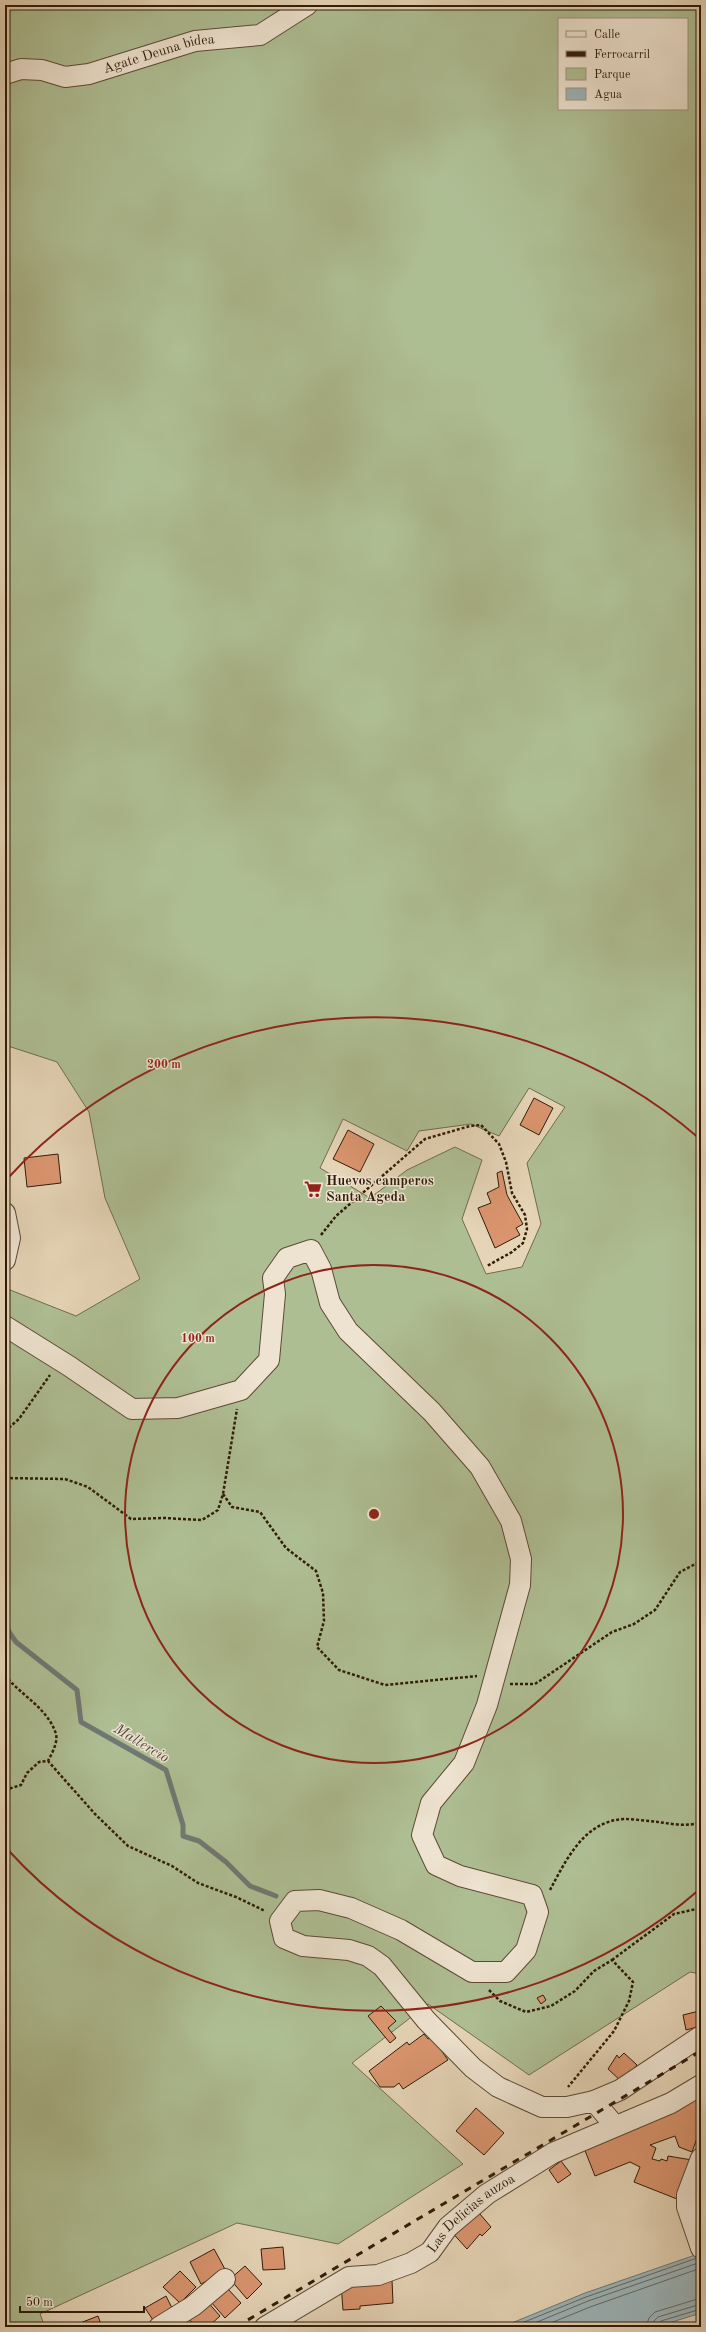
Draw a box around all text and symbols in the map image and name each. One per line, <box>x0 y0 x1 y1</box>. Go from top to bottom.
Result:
legend <box>558 18 688 110</box>
text: Calle <box>594 29 620 41</box>
street label: Agate Deuna bidea <box>102 32 215 76</box>
text: Ferrocarril <box>594 49 650 61</box>
text: Parque <box>594 69 631 81</box>
text: Agua <box>594 89 622 101</box>
text: 200 m <box>147 1059 181 1071</box>
place label: Huevos camperos Santa Ageda <box>326 1174 434 1204</box>
supermarket icon: Huevos camperos Santa Ageda <box>303 1179 323 1199</box>
text: 100 m <box>181 1333 215 1345</box>
centre of rings <box>367 1507 381 1521</box>
water label: Maltercio <box>110 1721 171 1766</box>
street label: Las Delicias auzoa <box>425 2171 517 2255</box>
scale bar <box>20 2288 144 2314</box>
text: 50 m <box>26 2296 53 2309</box>

